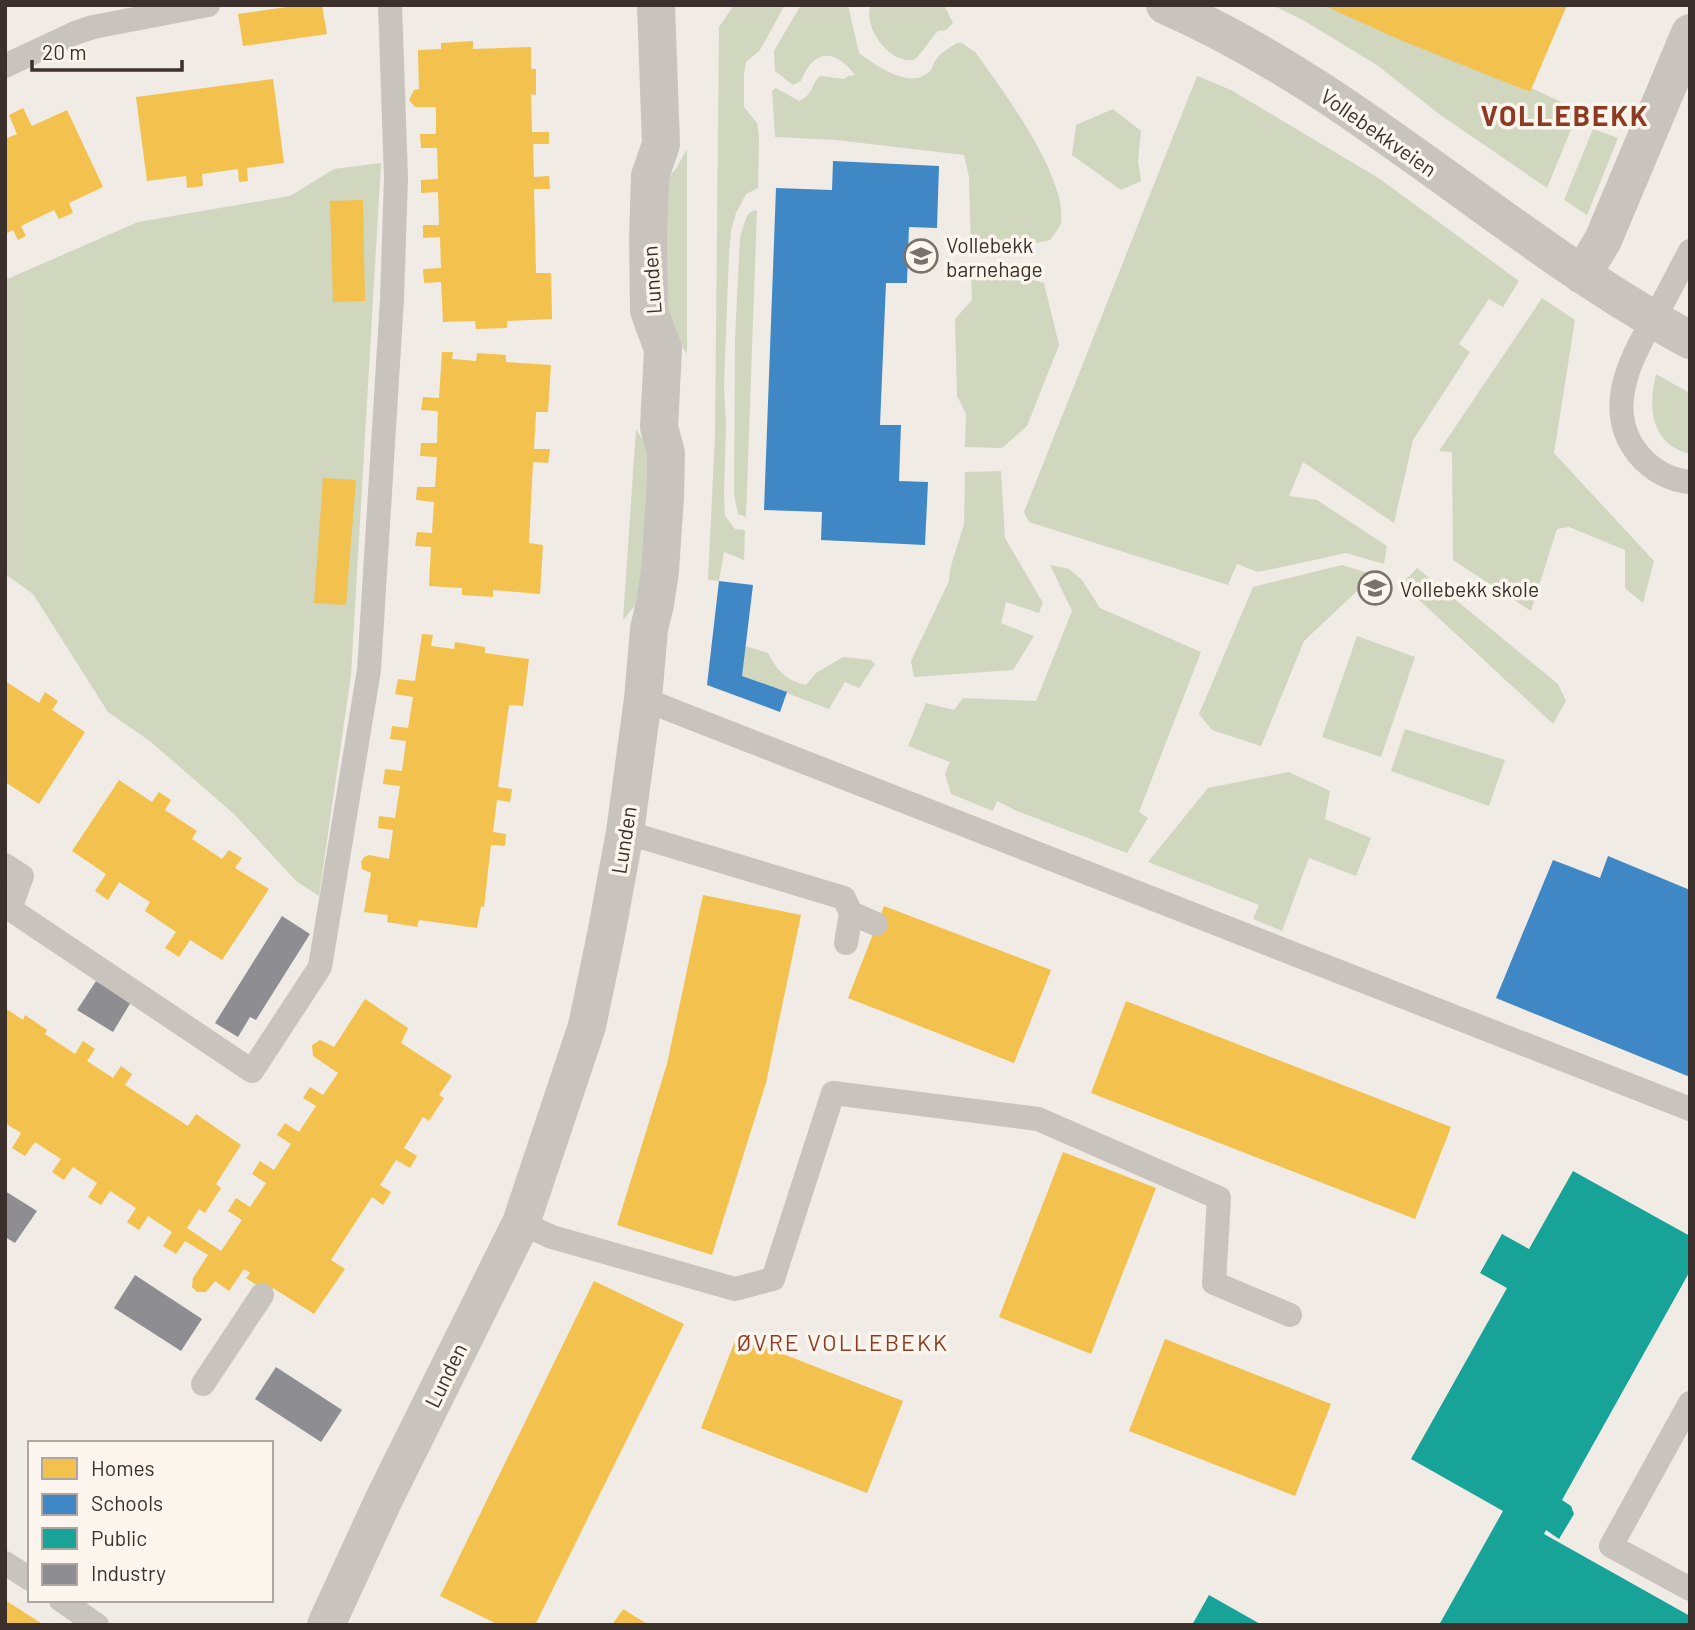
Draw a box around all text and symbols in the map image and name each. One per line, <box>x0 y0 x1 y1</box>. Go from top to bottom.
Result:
scale bar <box>32 28 182 72</box>
text: 20 m <box>42 39 87 64</box>
street label: Vollebekkveien <box>1316 83 1442 181</box>
district label: VOLLEBEKK <box>1480 98 1650 132</box>
place label: Vollebekk barnehage <box>946 232 1043 281</box>
school or university icon: Vollebekk barnehage <box>902 237 940 275</box>
street label: Lunden <box>636 245 666 315</box>
school or university icon: Vollebekk skole <box>1356 569 1394 607</box>
place label: Vollebekk skole <box>1400 576 1539 601</box>
street label: Lunden <box>605 804 641 876</box>
district label: ØVRE VOLLEBEKK <box>737 1328 949 1356</box>
street label: Lunden <box>419 1339 471 1411</box>
legend <box>28 1441 273 1602</box>
text: Homes <box>91 1455 155 1480</box>
text: Schools <box>91 1490 163 1515</box>
text: Public <box>91 1525 147 1550</box>
text: Industry <box>91 1560 166 1585</box>

